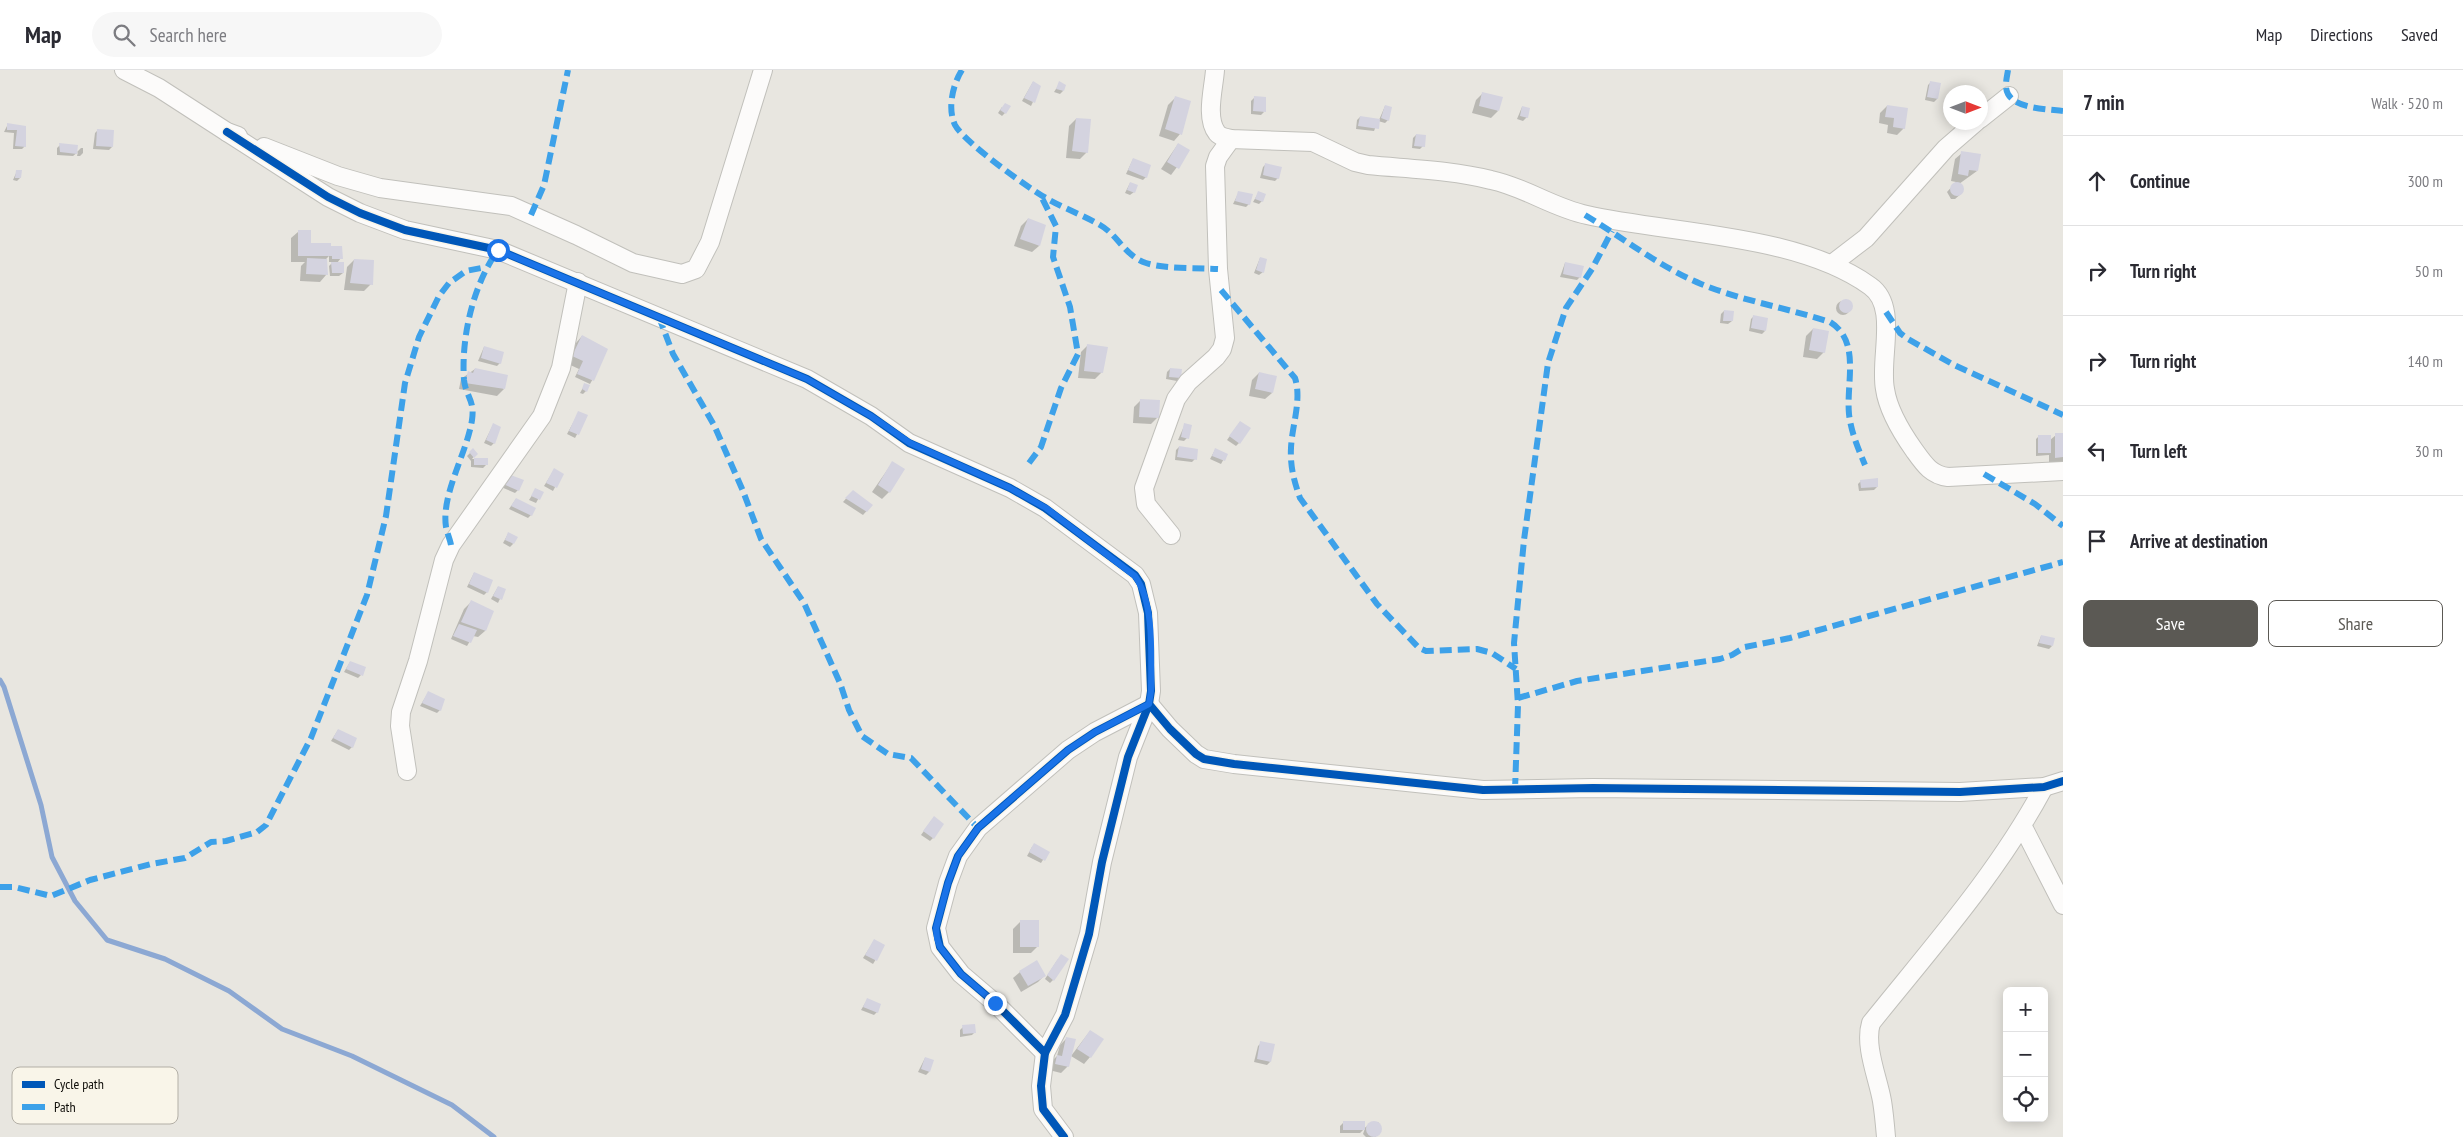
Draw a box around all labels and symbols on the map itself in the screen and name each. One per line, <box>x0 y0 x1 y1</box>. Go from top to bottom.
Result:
north arrow <box>1943 85 1988 130</box>
route start <box>487 239 510 262</box>
route end <box>984 992 1007 1015</box>
legend <box>12 1067 178 1124</box>
text: Cycle path <box>54 1075 104 1093</box>
text: Path <box>54 1098 76 1116</box>

